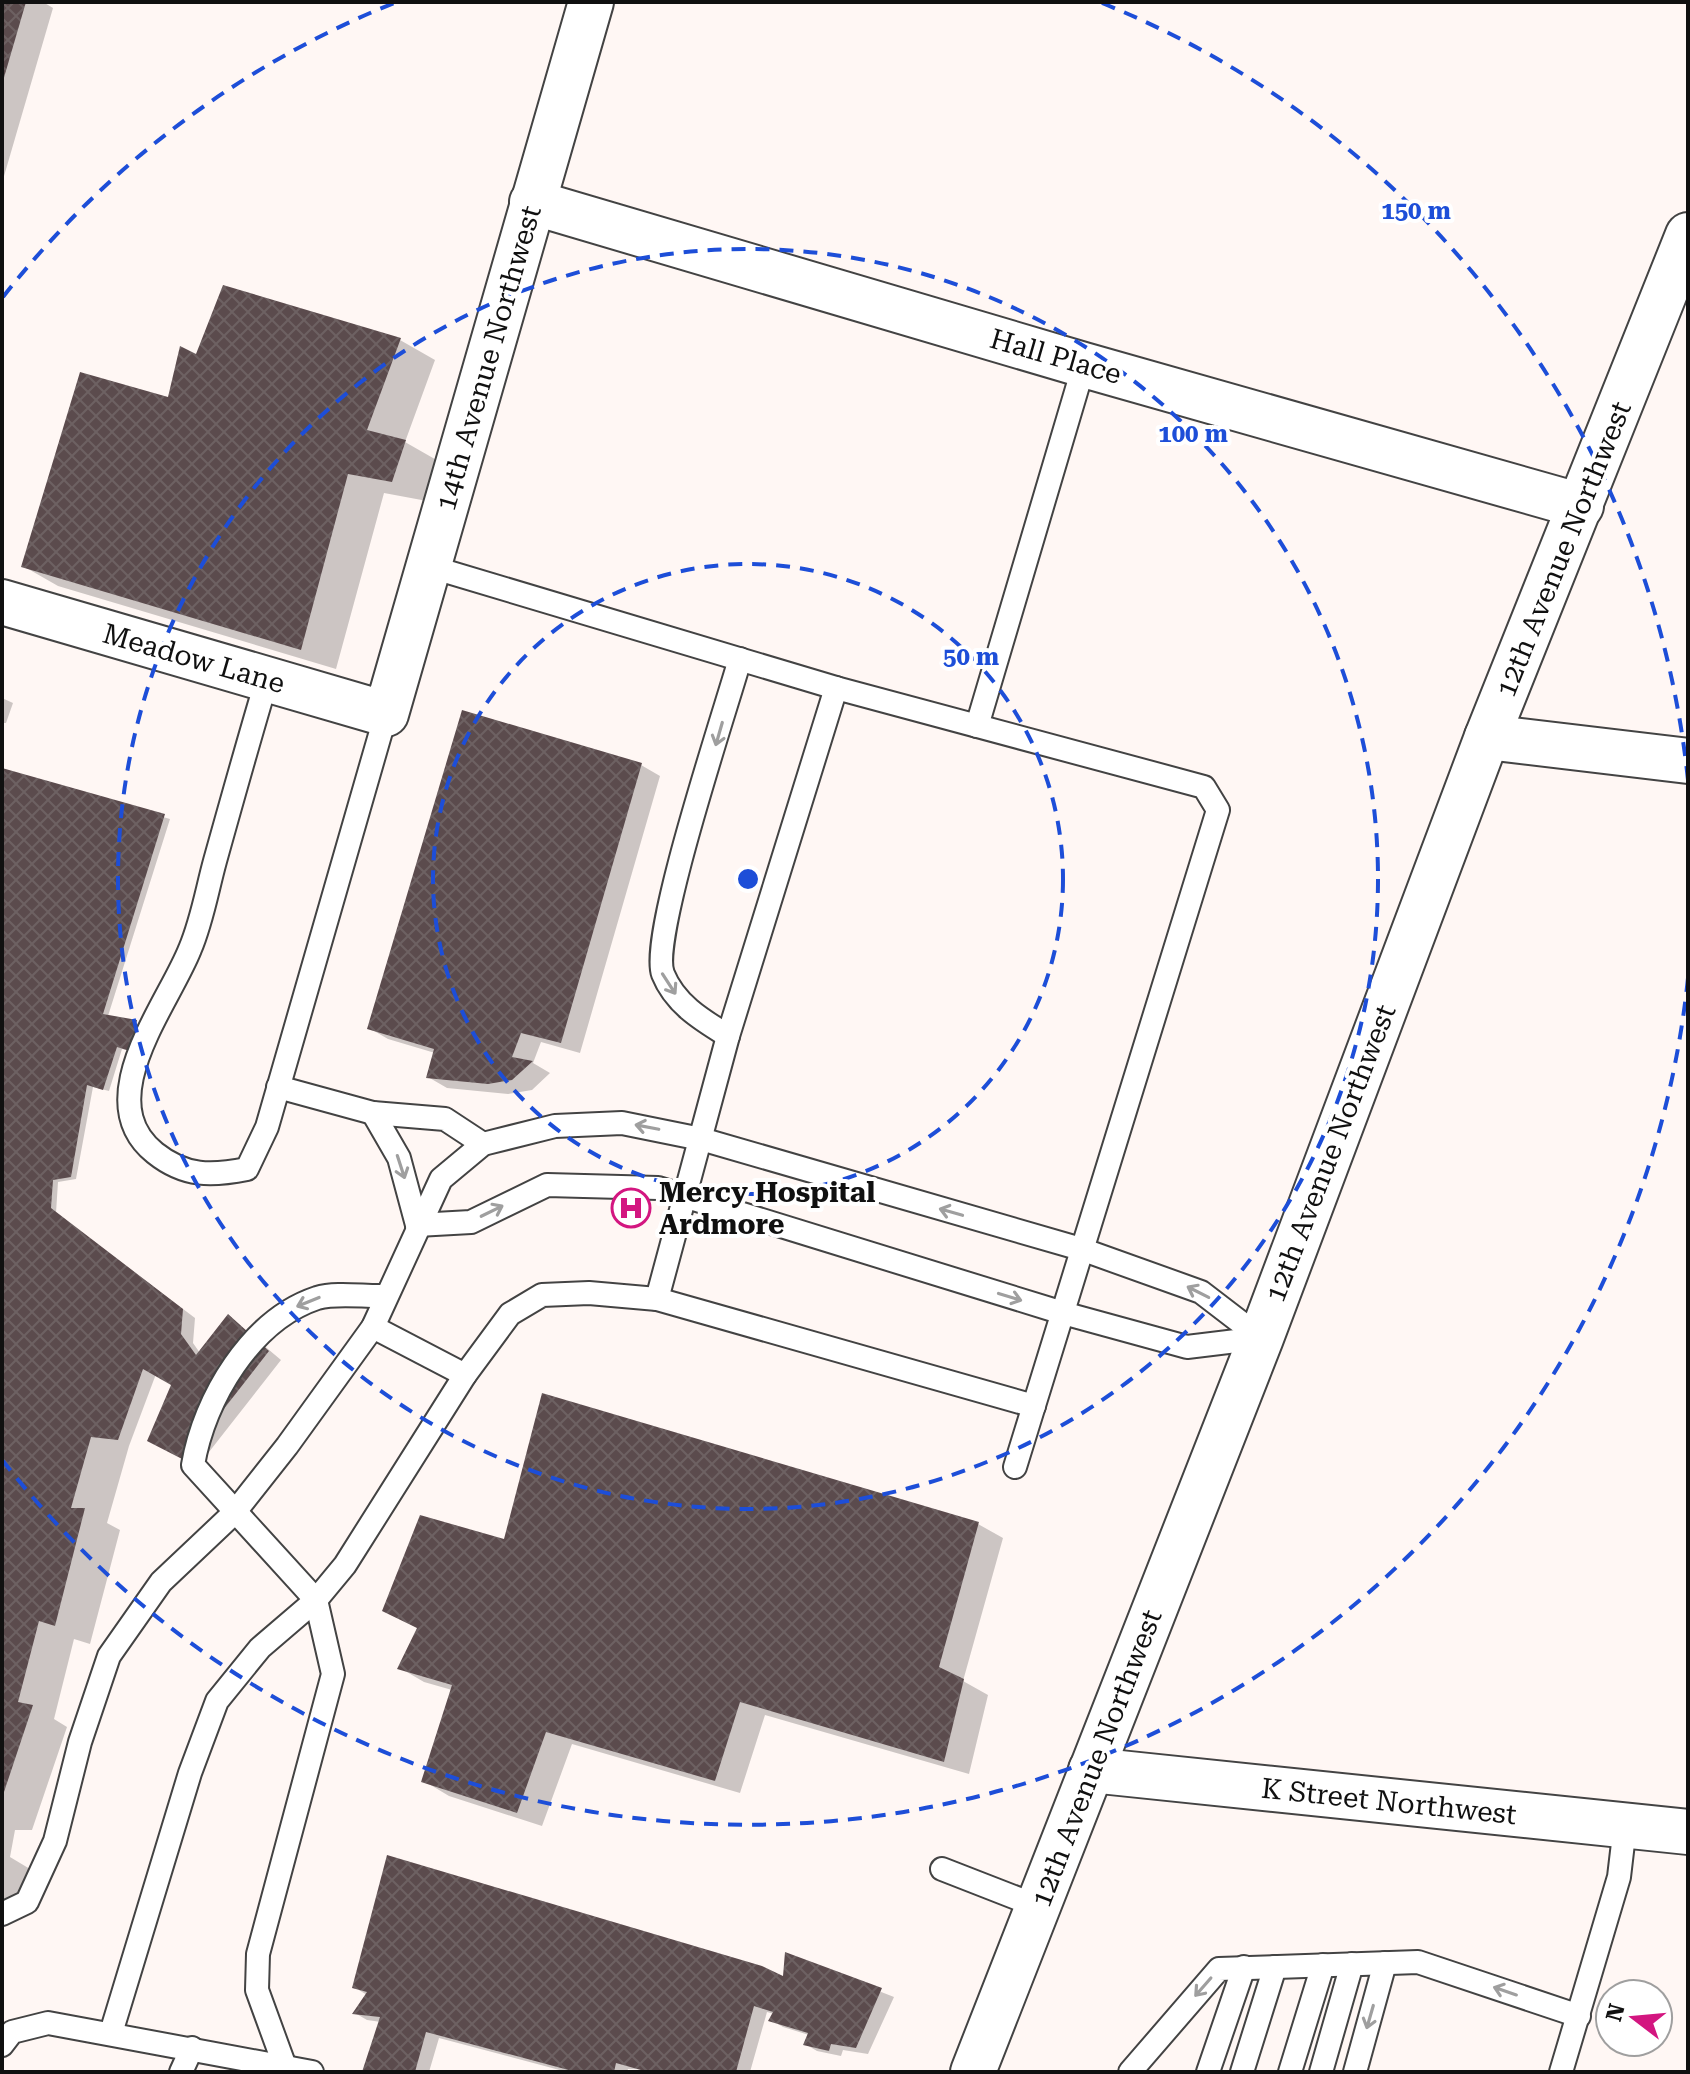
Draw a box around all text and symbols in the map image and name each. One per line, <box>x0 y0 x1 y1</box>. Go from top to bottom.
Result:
text: 150 m <box>1381 197 1451 225</box>
street label: 14th Avenue Northwest <box>429 202 548 514</box>
street label: Hall Place <box>986 322 1125 391</box>
street label: 12th Avenue Northwest <box>1489 397 1638 702</box>
text: 100 m <box>1158 420 1228 448</box>
street label: Meadow Lane <box>99 617 289 700</box>
text: 50 m <box>943 643 999 671</box>
one-way arrow <box>710 721 725 746</box>
centre of rings <box>734 865 762 893</box>
one-way arrow <box>661 972 678 994</box>
street label: 12th Avenue Northwest <box>1259 1000 1402 1306</box>
one-way arrow <box>635 1119 660 1134</box>
one-way arrow <box>394 1153 409 1179</box>
place label: Mercy Hospital Ardmore <box>659 1176 875 1241</box>
hospital icon: Mercy Hospital Ardmore <box>610 1187 652 1229</box>
one-way arrow <box>480 1203 504 1218</box>
one-way arrow <box>939 1204 965 1219</box>
one-way arrow <box>1187 1284 1210 1300</box>
one-way arrow <box>996 1290 1022 1305</box>
one-way arrow <box>297 1296 321 1311</box>
street label: 12th Avenue Northwest <box>1025 1605 1168 1911</box>
street label: K Street Northwest <box>1260 1772 1518 1831</box>
one-way arrow <box>1194 1977 1212 1997</box>
north arrow <box>1594 1978 1674 2058</box>
one-way arrow <box>1493 1982 1518 1997</box>
text: N <box>1601 2001 1630 2024</box>
one-way arrow <box>1362 2004 1377 2030</box>

